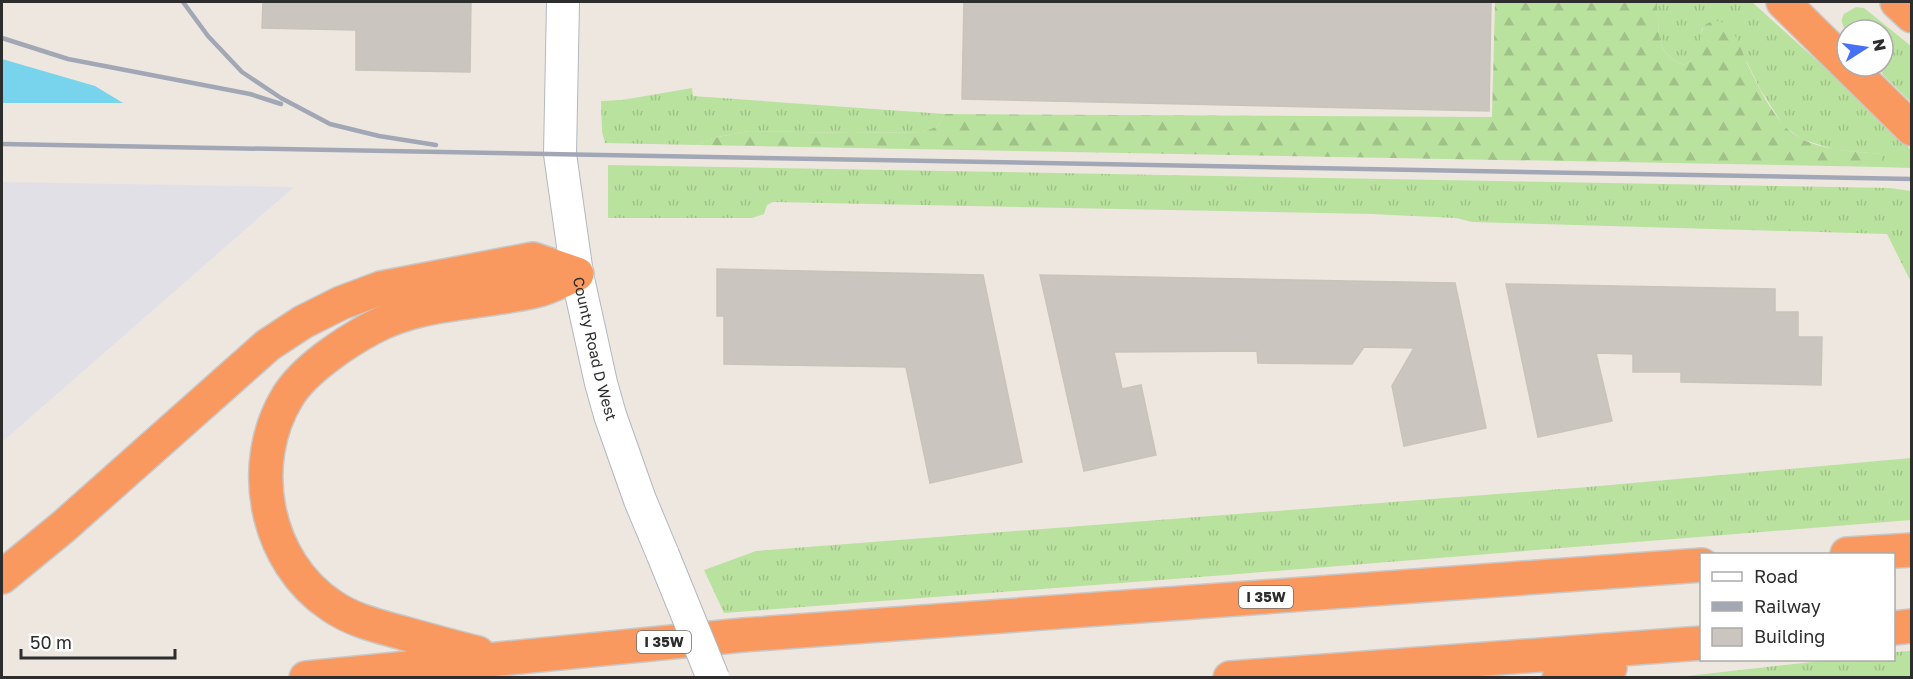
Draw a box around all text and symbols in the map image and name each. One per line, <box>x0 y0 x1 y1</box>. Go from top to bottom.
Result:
north arrow <box>1835 18 1895 78</box>
text: N <box>1869 37 1891 53</box>
street label: County Road D West <box>570 275 621 423</box>
legend <box>1700 553 1895 661</box>
text: Road <box>1754 565 1798 587</box>
road number: I 35W <box>1239 586 1293 608</box>
text: Railway <box>1754 595 1821 617</box>
scale bar <box>21 622 176 660</box>
text: Building <box>1754 625 1825 647</box>
text: 50 m <box>30 631 72 653</box>
road number: I 35W <box>637 631 691 653</box>

